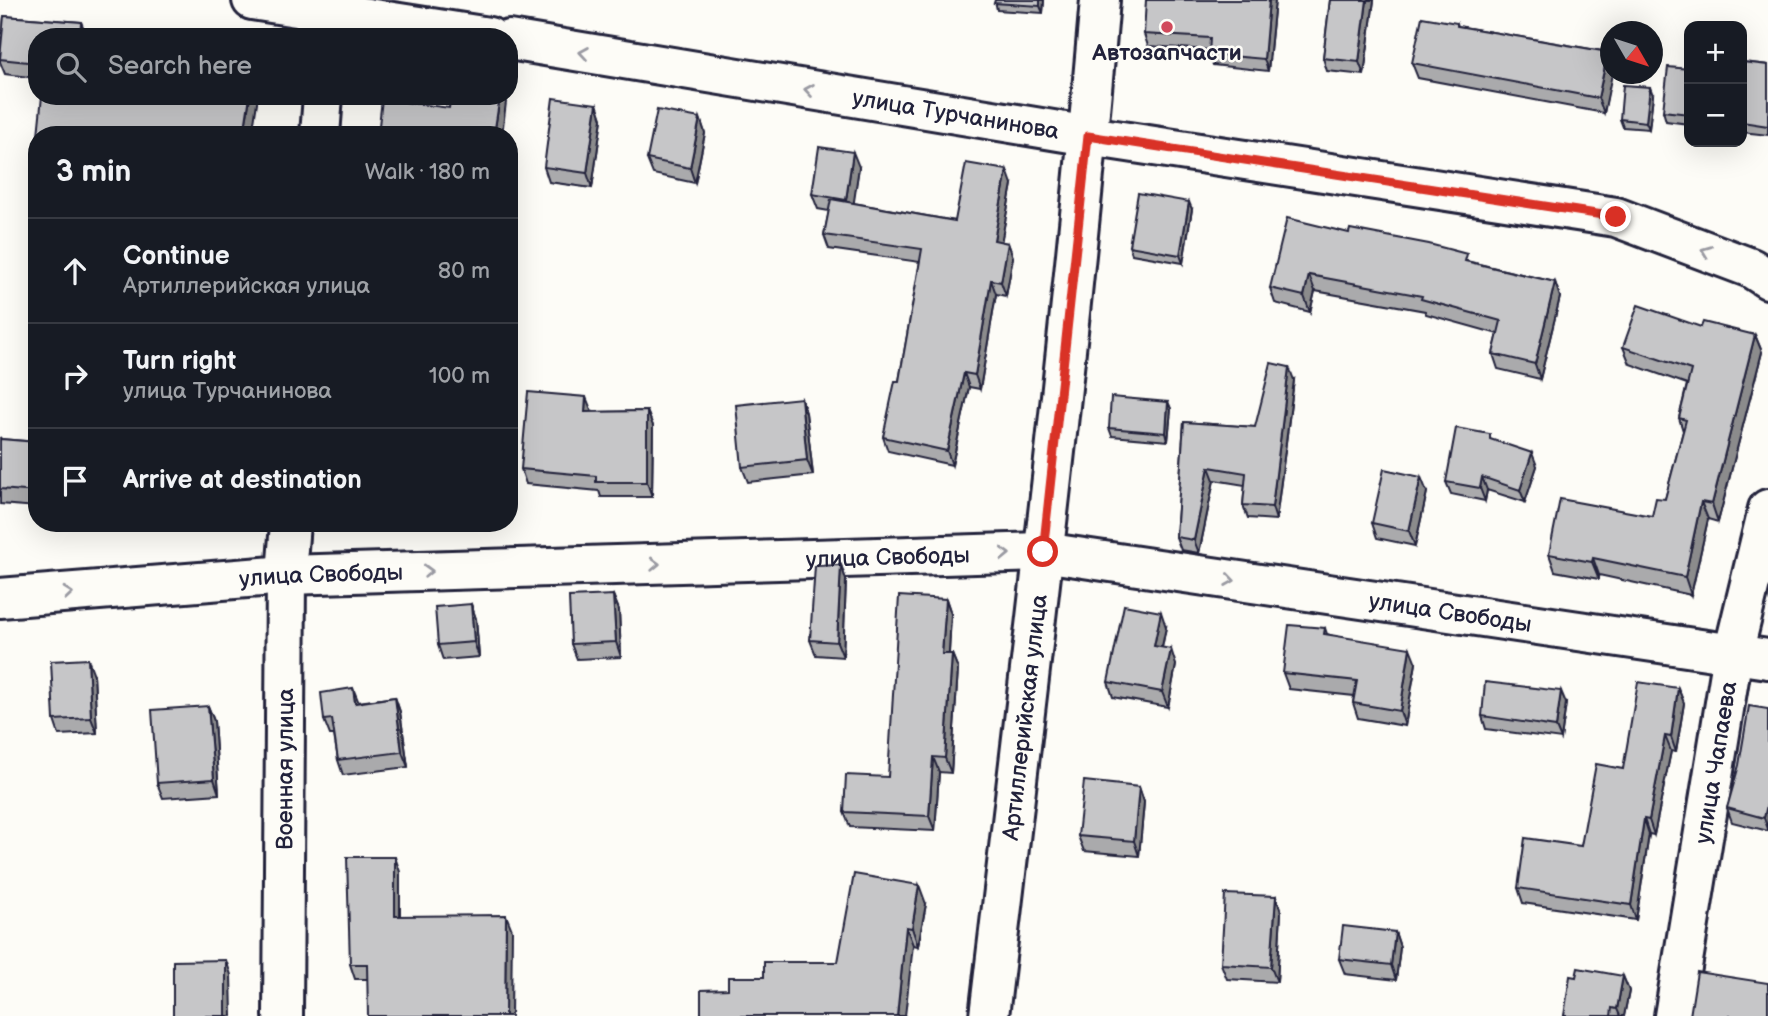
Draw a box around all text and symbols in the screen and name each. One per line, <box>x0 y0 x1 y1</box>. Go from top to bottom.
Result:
marker: Автозапчасти <box>1159 19 1175 35</box>
north arrow <box>1600 21 1663 84</box>
map controls <box>1684 21 1747 147</box>
button: + <box>1684 21 1747 84</box>
search box <box>28 28 518 105</box>
place label: Автозапчасти <box>1091 39 1242 67</box>
one-way arrow <box>579 46 590 61</box>
icon: search <box>52 48 90 86</box>
text: Search here <box>108 51 252 82</box>
one-way arrow <box>803 83 815 98</box>
street label: улица Турчанинова <box>850 84 1062 146</box>
button: − <box>1684 84 1747 147</box>
text: 3 min <box>56 154 131 190</box>
text: Walk · 180 m <box>365 158 490 186</box>
route end <box>1600 201 1631 232</box>
text: Continue <box>123 241 230 272</box>
one-way arrow <box>1701 245 1713 259</box>
icon: ahead <box>56 252 94 290</box>
text: 80 m <box>438 257 490 285</box>
text: Артиллерийская улица <box>123 272 370 300</box>
text: Turn right <box>123 346 236 377</box>
icon: right <box>56 357 94 395</box>
text: 100 m <box>429 362 490 390</box>
text: улица Турчанинова <box>123 377 332 405</box>
icon: arrive <box>56 462 94 500</box>
text: Arrive at destination <box>123 465 362 496</box>
route start <box>1027 536 1058 567</box>
street label: улица Свободы <box>805 541 970 574</box>
one-way arrow <box>1000 546 1011 561</box>
one-way arrow <box>650 556 661 572</box>
street label: улица Свободы <box>238 558 404 594</box>
one-way arrow <box>422 563 433 578</box>
one-way arrow <box>1224 572 1236 587</box>
one-way arrow <box>63 586 74 601</box>
street label: улица Свободы <box>1367 587 1533 639</box>
street label: Артиллерийская улица <box>997 592 1054 843</box>
street label: улица Чапаева <box>1689 679 1743 846</box>
street label: Военная улица <box>271 688 300 850</box>

